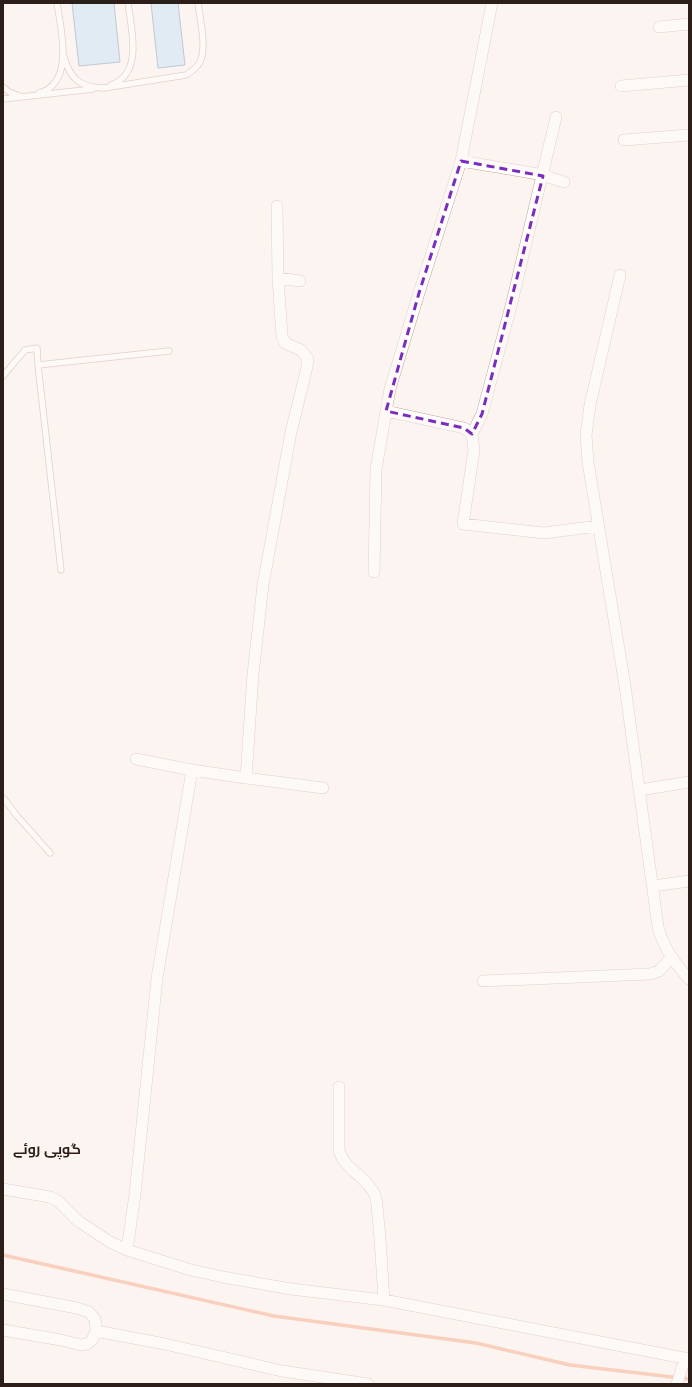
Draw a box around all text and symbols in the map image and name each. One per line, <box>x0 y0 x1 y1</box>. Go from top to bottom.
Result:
district label: گوپی روئے <box>13 1141 81 1160</box>

